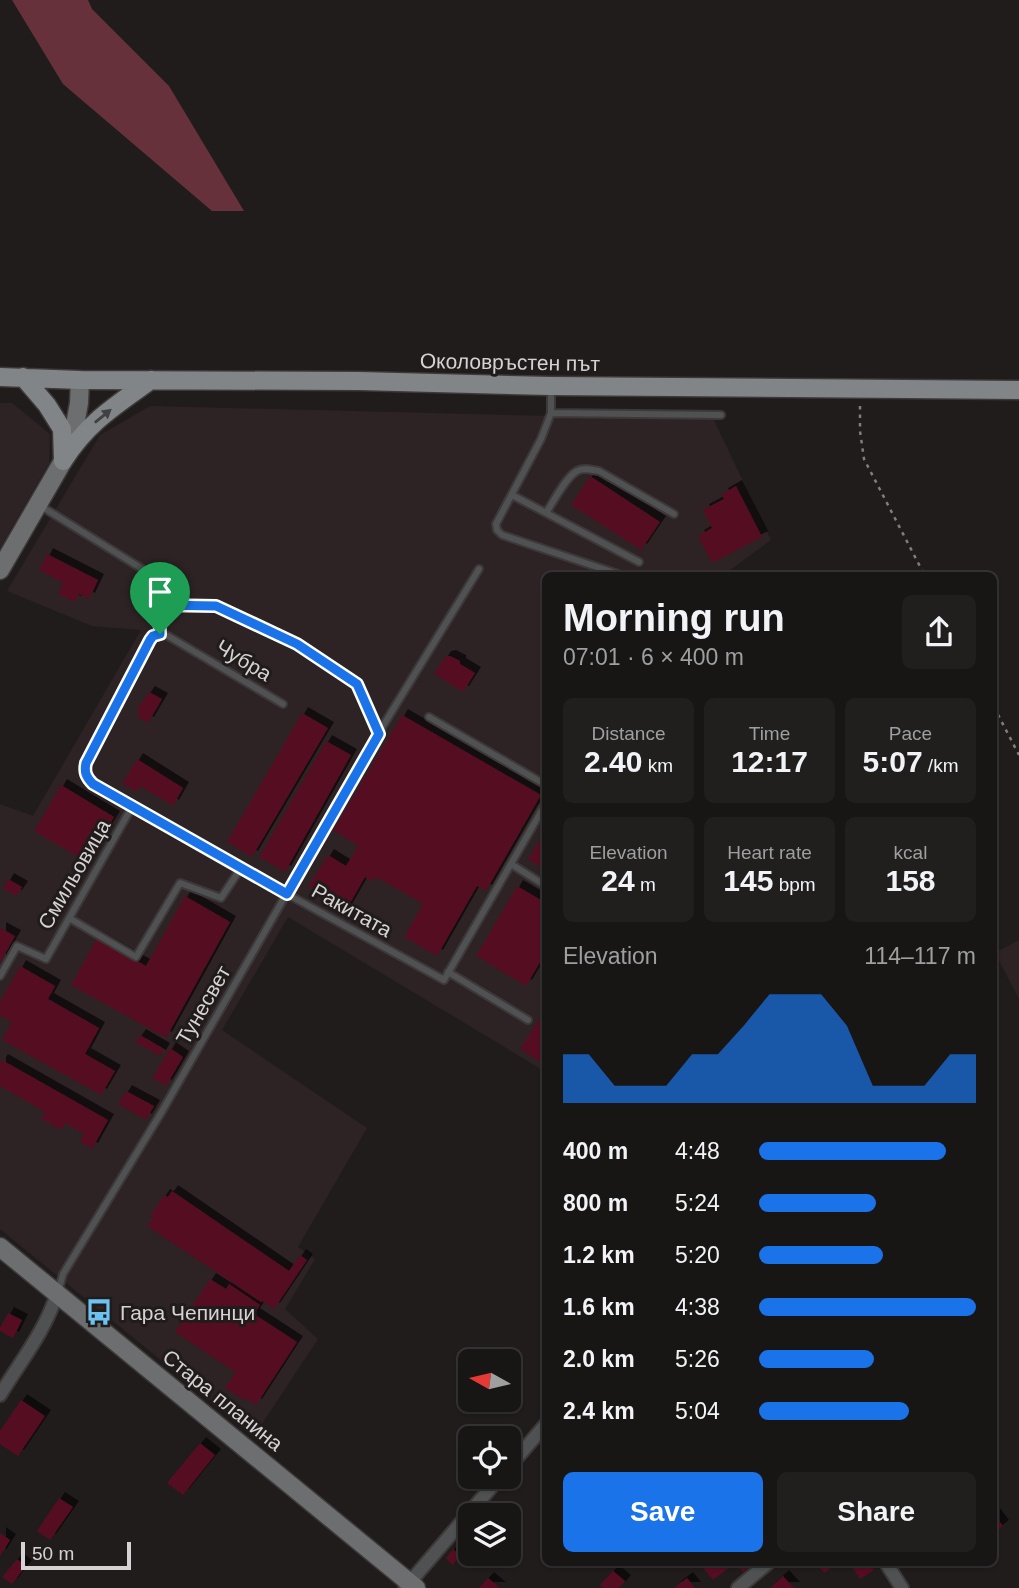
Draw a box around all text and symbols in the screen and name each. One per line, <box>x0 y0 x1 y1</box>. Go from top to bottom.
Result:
street label: Околовръстен път <box>420 349 601 375</box>
one-way arrow <box>93 408 111 423</box>
pin <box>130 562 190 634</box>
icon: arrive <box>141 573 179 611</box>
button: share <box>902 595 976 669</box>
text: Morning run <box>563 597 785 639</box>
street label: Чубра <box>212 635 276 686</box>
text: 07:01 · 6 × 400 m <box>563 644 744 670</box>
text: Distance <box>592 723 665 744</box>
text: Time <box>749 723 790 744</box>
text: Pace <box>889 723 932 744</box>
text: 2.40 <box>584 745 642 778</box>
text: 12:17 <box>731 745 808 778</box>
text: 5:07 <box>863 745 923 778</box>
text: km <box>642 755 673 776</box>
text: /km <box>923 755 958 776</box>
street label: Смильовица <box>33 815 115 933</box>
text: Elevation <box>589 842 668 863</box>
text: Heart rate <box>727 842 812 863</box>
text: kcal <box>894 842 927 863</box>
text: 24 <box>601 864 635 897</box>
text: 145 <box>723 864 773 897</box>
text: 158 <box>885 864 936 897</box>
text: m <box>635 874 656 895</box>
text: bpm <box>773 874 816 895</box>
street label: Ракитата <box>308 879 396 941</box>
text: Elevation <box>563 943 658 969</box>
text: 114–117 m <box>864 943 976 969</box>
street label: Тунесвет <box>171 961 235 1049</box>
text: 400 m <box>563 1138 628 1164</box>
text: 4:48 <box>675 1138 720 1164</box>
text: 800 m <box>563 1190 628 1216</box>
text: 5:24 <box>675 1190 720 1216</box>
text: 1.2 km <box>563 1242 635 1268</box>
text: 5:20 <box>675 1242 720 1268</box>
text: 1.6 km <box>563 1294 635 1320</box>
text: 4:38 <box>675 1294 720 1320</box>
bus stop icon: Гара Чепинци <box>84 1297 114 1327</box>
place label: Гара Чепинци <box>120 1301 255 1324</box>
street label: Стара планина <box>159 1345 288 1455</box>
text: 2.0 km <box>563 1346 635 1372</box>
text: 5:26 <box>675 1346 720 1372</box>
north arrow <box>458 1349 522 1412</box>
map controls <box>458 1349 521 1566</box>
text: 2.4 km <box>563 1398 635 1424</box>
text: 5:04 <box>675 1398 720 1424</box>
button: locate <box>458 1426 521 1489</box>
button: Save <box>563 1472 763 1552</box>
button: Share <box>777 1472 976 1552</box>
button: layers <box>458 1503 521 1566</box>
scale bar <box>21 1539 131 1571</box>
text: 50 m <box>32 1543 74 1564</box>

